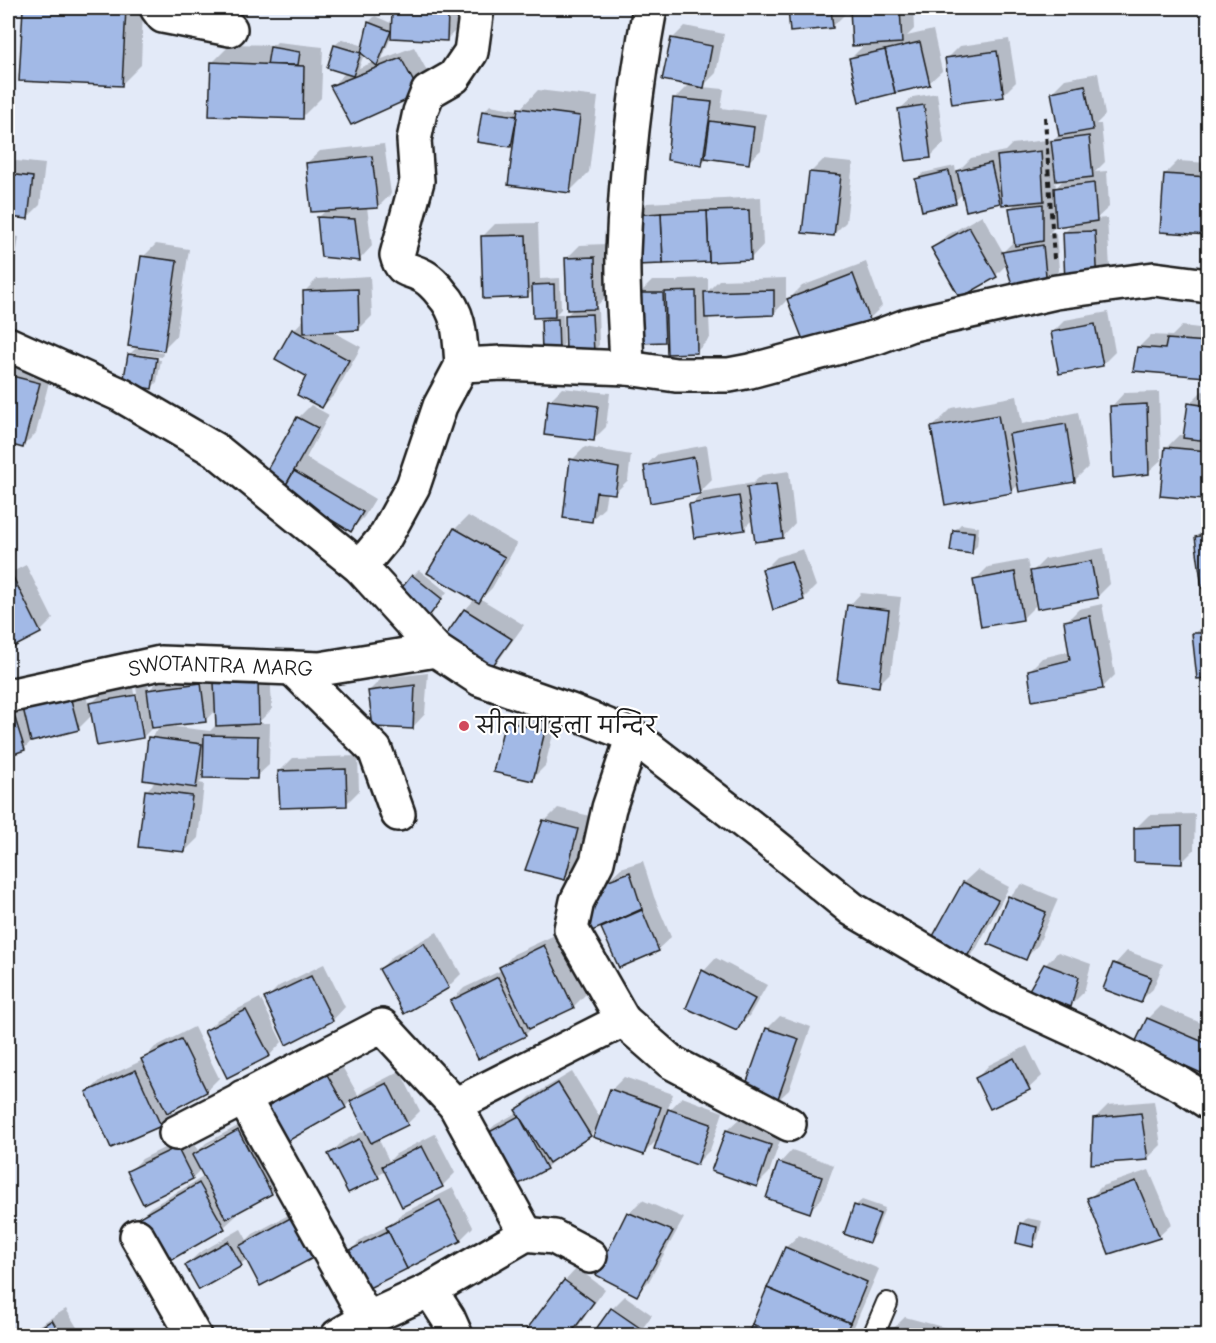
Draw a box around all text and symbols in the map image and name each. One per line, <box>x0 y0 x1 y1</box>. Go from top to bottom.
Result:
street label: SWOTANTRA MARG <box>126 650 313 683</box>
place label: सीतापाइला मन्दिर <box>475 708 658 739</box>
marker: सीतापाइला मन्दिर <box>457 719 471 733</box>

